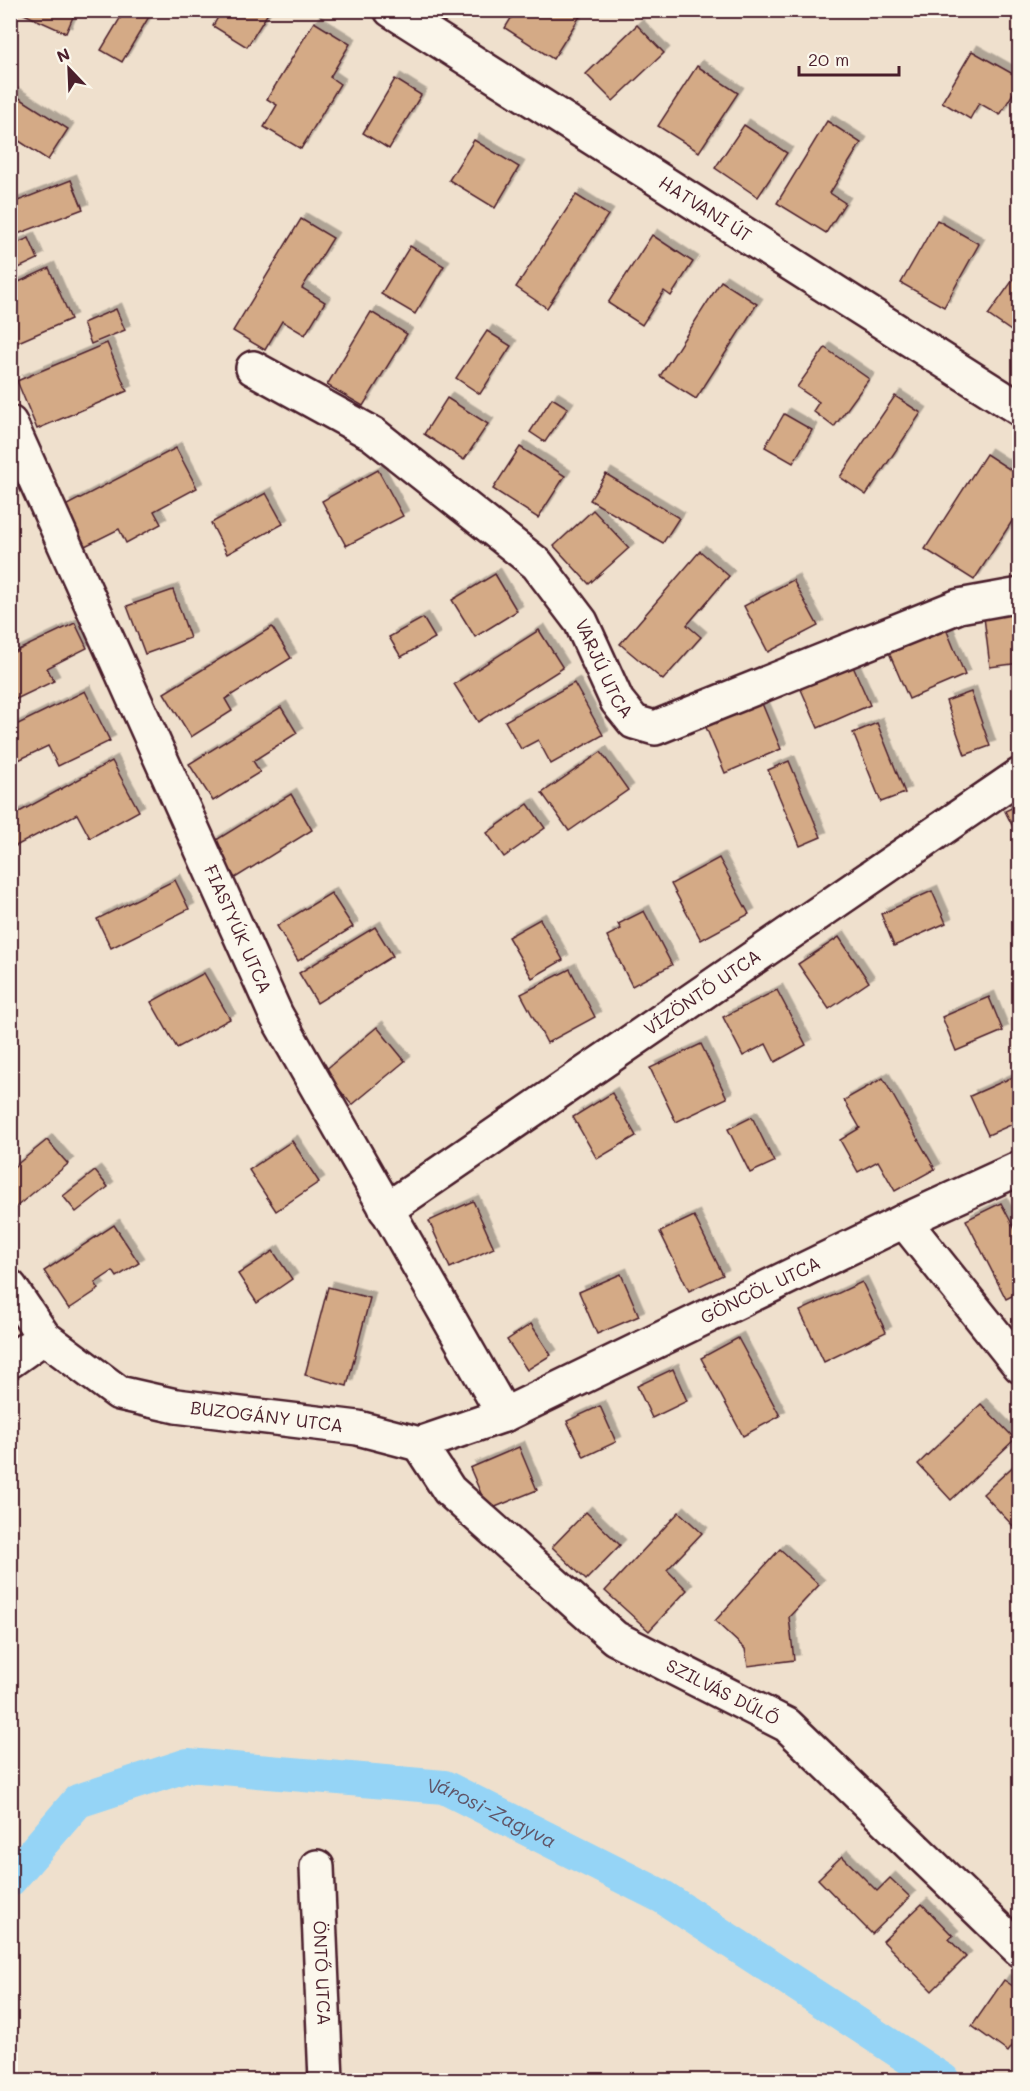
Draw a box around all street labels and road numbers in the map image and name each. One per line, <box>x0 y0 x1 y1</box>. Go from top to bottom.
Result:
street label: HATVANI ÚT <box>655 170 757 247</box>
street label: VARJÚ UTCA <box>570 615 639 723</box>
street label: FIASTYÚK UTCA <box>199 861 278 997</box>
street label: VÍZÖNTŐ UTCA <box>639 943 765 1040</box>
street label: GÖNCÖL UTCA <box>696 1250 824 1329</box>
street label: BUZOGÁNY UTCA <box>189 1395 345 1437</box>
street label: SZILVÁS DŰLŐ <box>662 1653 784 1730</box>
street label: ÖNTŐ UTCA <box>308 1920 337 2026</box>

